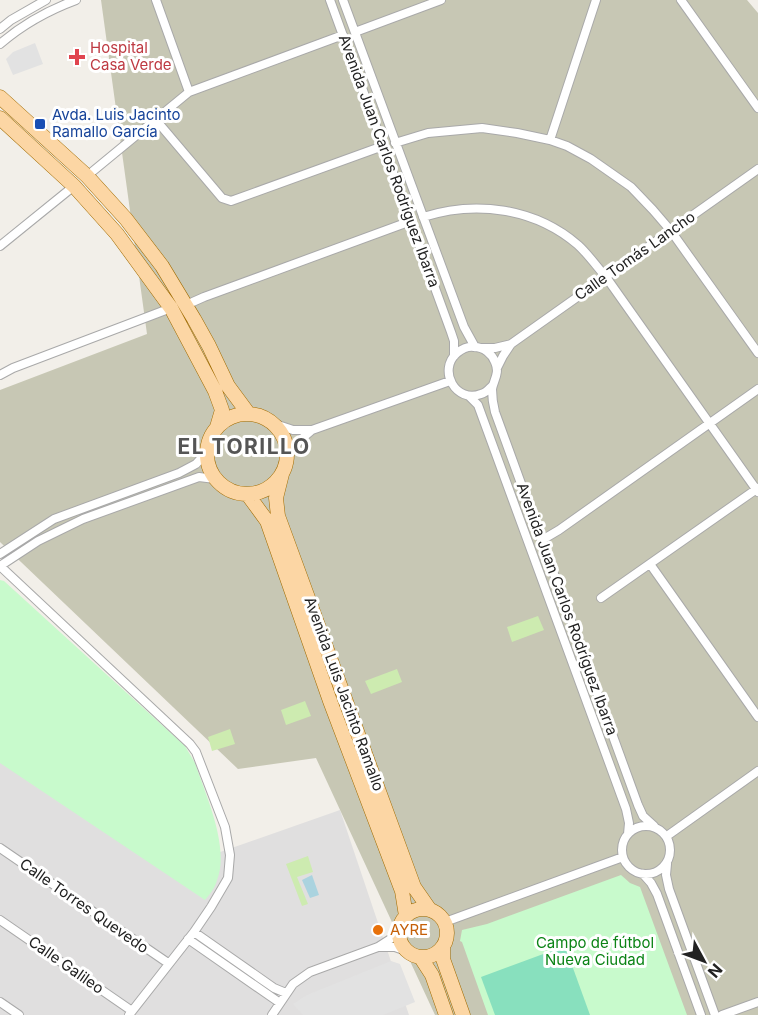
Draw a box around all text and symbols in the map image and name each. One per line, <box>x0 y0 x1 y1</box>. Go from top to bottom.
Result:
street label: Avenida Juan Carlos Rodríguez Ibarra <box>335 32 444 290</box>
place label: Hospital Casa Verde <box>90 38 172 74</box>
marker: Hospital Casa Verde <box>68 48 86 66</box>
place label: Avda. Luis Jacinto Ramallo García <box>52 105 181 141</box>
marker: Avda. Luis Jacinto Ramallo García <box>33 117 47 131</box>
street label: Calle Tomás Lancho <box>571 207 699 304</box>
district label: EL TORILLO <box>177 434 311 459</box>
street label: Avenida Juan Carlos Rodríguez Ibarra <box>513 480 622 738</box>
street label: Avenida Luis Jacinto Ramallo <box>300 594 389 794</box>
street label: Calle Torres Quevedo <box>16 854 152 957</box>
place label: AYRE <box>390 920 428 939</box>
marker: AYRE <box>371 923 385 937</box>
north arrow <box>674 931 734 991</box>
street label: Calle Galileo <box>25 932 108 998</box>
park label: Campo de fútbol Nueva Ciudad <box>536 933 654 969</box>
text: N <box>704 960 727 982</box>

